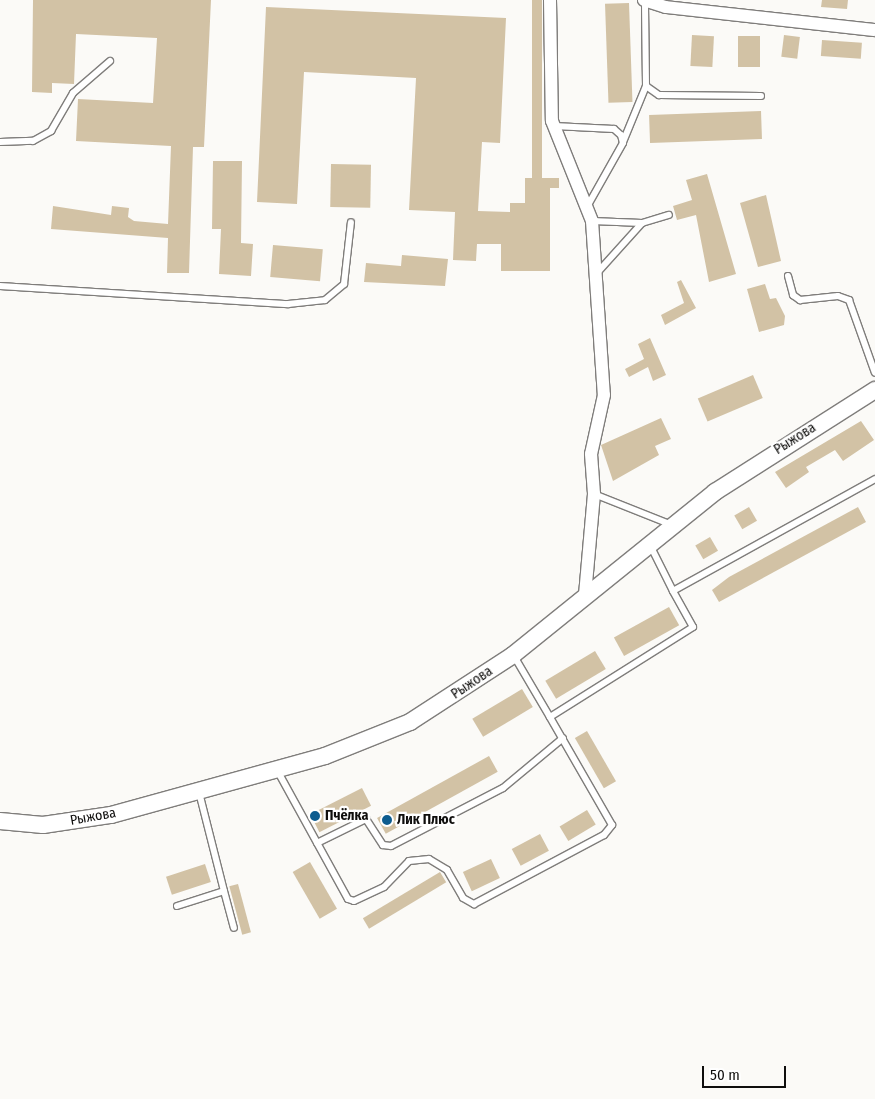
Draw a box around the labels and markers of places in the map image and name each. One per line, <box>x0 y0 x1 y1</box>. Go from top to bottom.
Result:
place label: Пчёлка <box>325 808 368 824</box>
marker: Пчёлка <box>309 810 321 822</box>
place label: Лик Плюс <box>397 812 455 828</box>
marker: Лик Плюс <box>381 814 393 826</box>

